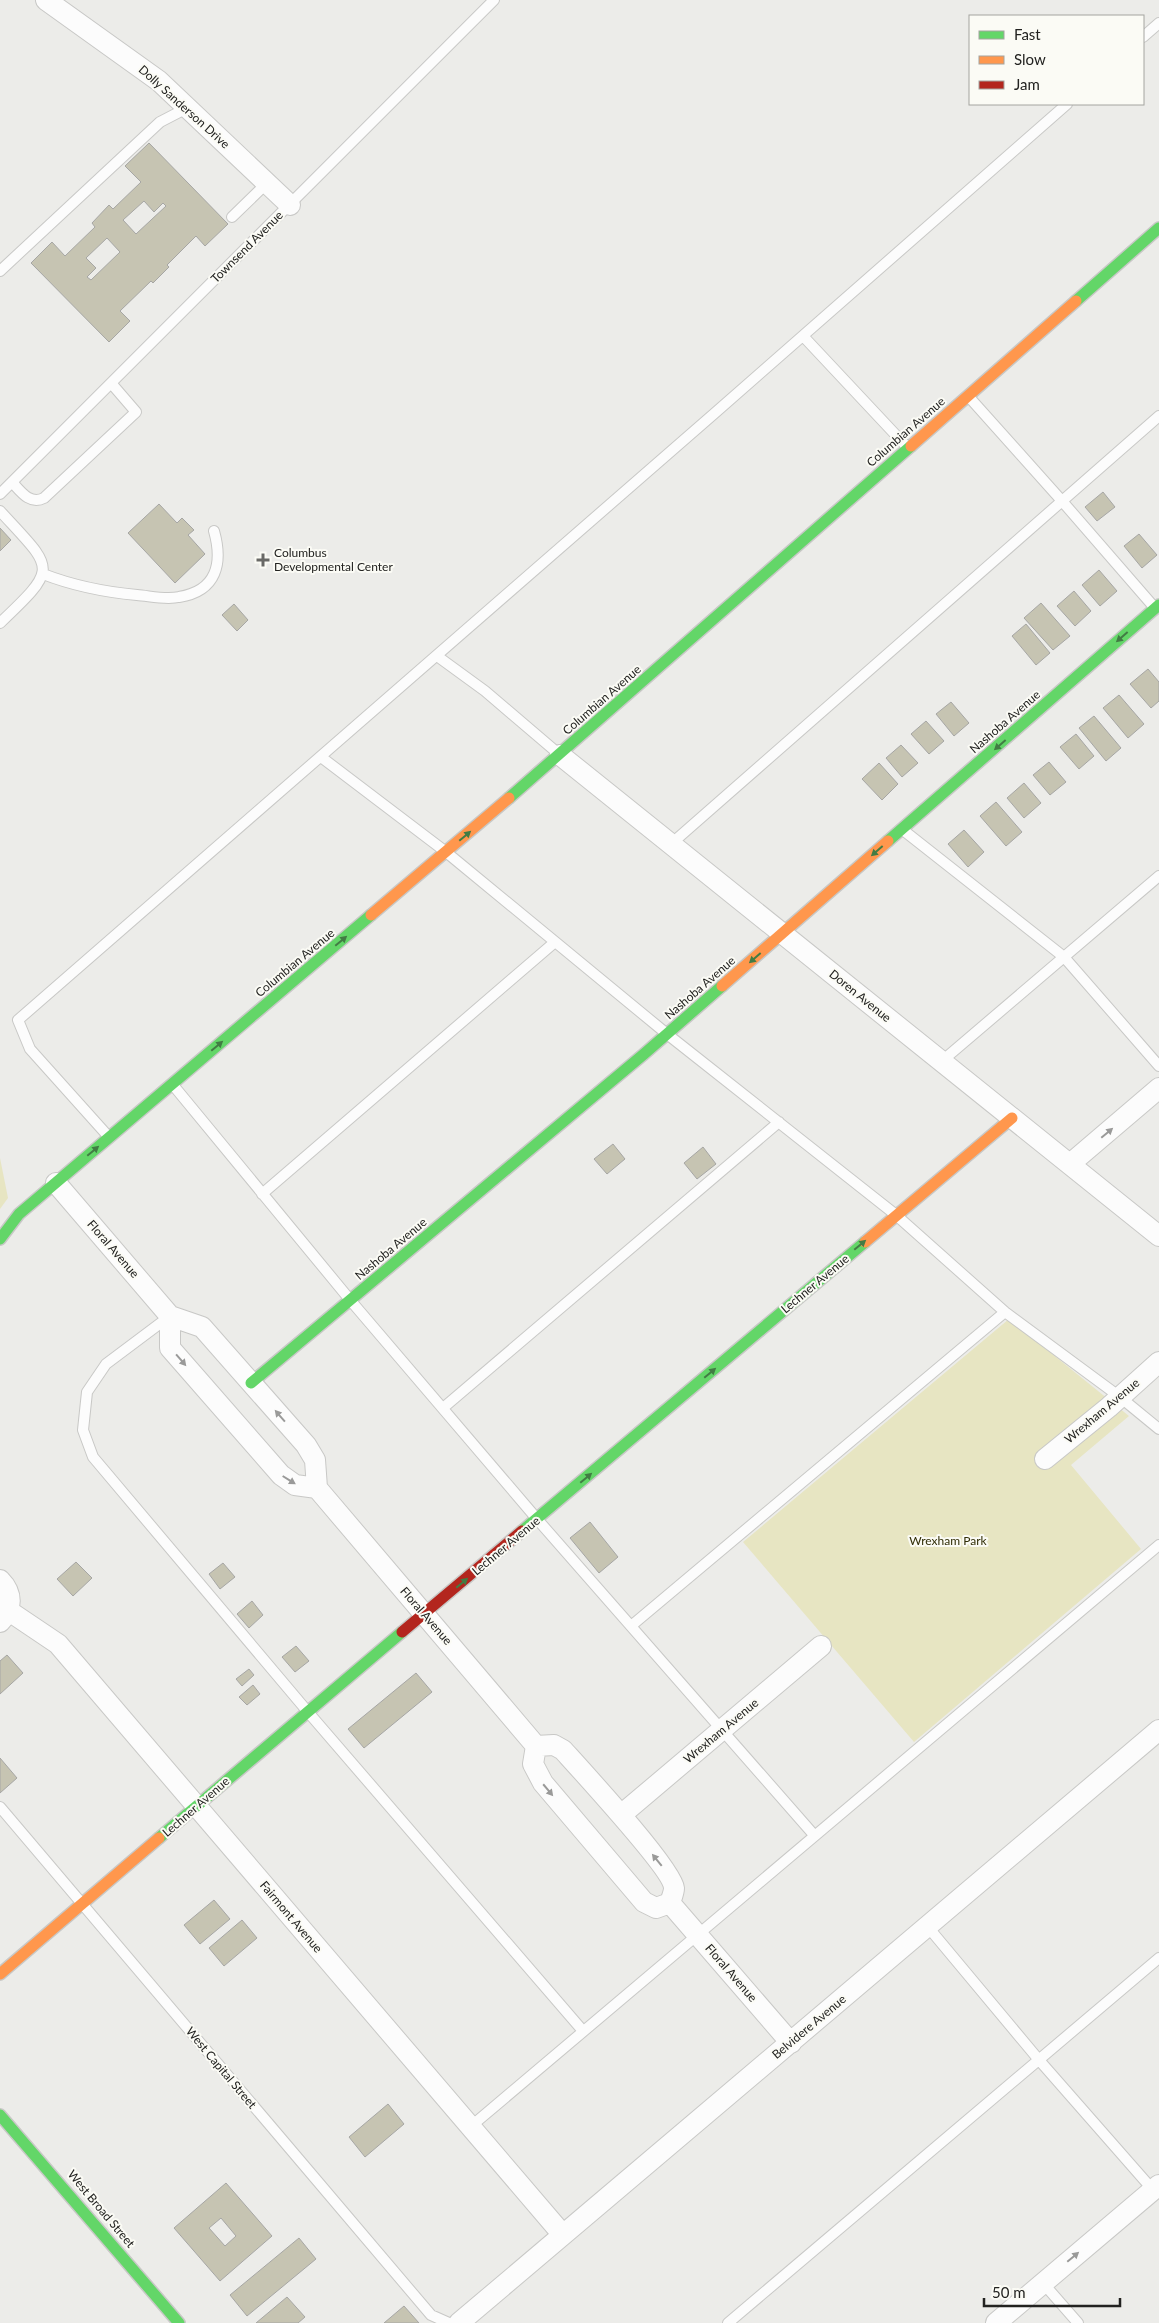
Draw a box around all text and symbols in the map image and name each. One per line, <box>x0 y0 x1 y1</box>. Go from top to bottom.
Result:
legend <box>969 15 1144 105</box>
text: Fast <box>1014 25 1041 43</box>
text: Slow <box>1014 50 1046 68</box>
street label: Dolly Sanderson Drive <box>136 62 233 151</box>
text: Jam <box>1014 75 1040 93</box>
street label: Townsend Avenue <box>207 207 286 286</box>
street label: Columbian Avenue <box>863 394 948 470</box>
place label: Columbus Developmental Center <box>274 545 393 574</box>
marker: Columbus Developmental Center <box>256 553 270 567</box>
one-way arrow <box>1116 632 1129 643</box>
street label: Columbian Avenue <box>559 662 644 738</box>
street label: Nashoba Avenue <box>966 687 1043 756</box>
one-way arrow <box>994 739 1007 750</box>
one-way arrow <box>459 831 471 842</box>
one-way arrow <box>872 845 884 857</box>
street label: Columbian Avenue <box>252 925 337 1000</box>
one-way arrow <box>335 936 347 947</box>
one-way arrow <box>750 952 762 964</box>
street label: Nashoba Avenue <box>661 953 738 1022</box>
street label: Doren Avenue <box>826 966 894 1025</box>
one-way arrow <box>211 1041 224 1052</box>
one-way arrow <box>1101 1127 1114 1138</box>
one-way arrow <box>87 1146 100 1157</box>
street label: Nashoba Avenue <box>352 1214 429 1283</box>
street label: Floral Avenue <box>84 1217 143 1281</box>
one-way arrow <box>854 1239 866 1251</box>
street label: Lechner Avenue <box>778 1251 852 1316</box>
one-way arrow <box>175 1354 187 1366</box>
one-way arrow <box>703 1367 716 1378</box>
street label: Wrexham Avenue <box>1061 1375 1142 1446</box>
one-way arrow <box>275 1410 286 1423</box>
one-way arrow <box>579 1472 592 1483</box>
one-way arrow <box>283 1476 296 1485</box>
street label: Lechner Avenue <box>469 1513 543 1578</box>
park label: Wrexham Park <box>909 1533 988 1548</box>
one-way arrow <box>455 1577 468 1588</box>
street label: Floral Avenue <box>397 1584 456 1648</box>
street label: Wrexham Avenue <box>680 1695 761 1766</box>
street label: Lechner Avenue <box>159 1773 232 1840</box>
one-way arrow <box>543 1783 554 1796</box>
one-way arrow <box>652 1854 663 1866</box>
street label: Fairmont Avenue <box>257 1878 326 1956</box>
street label: Floral Avenue <box>702 1941 761 2005</box>
street label: Belvidere Avenue <box>769 1991 849 2062</box>
street label: West Capital Street <box>183 2024 260 2112</box>
street label: West Broad Street <box>65 2167 139 2251</box>
one-way arrow <box>1066 2252 1079 2263</box>
scale bar <box>984 2276 1120 2308</box>
text: 50 m <box>992 2283 1026 2301</box>

